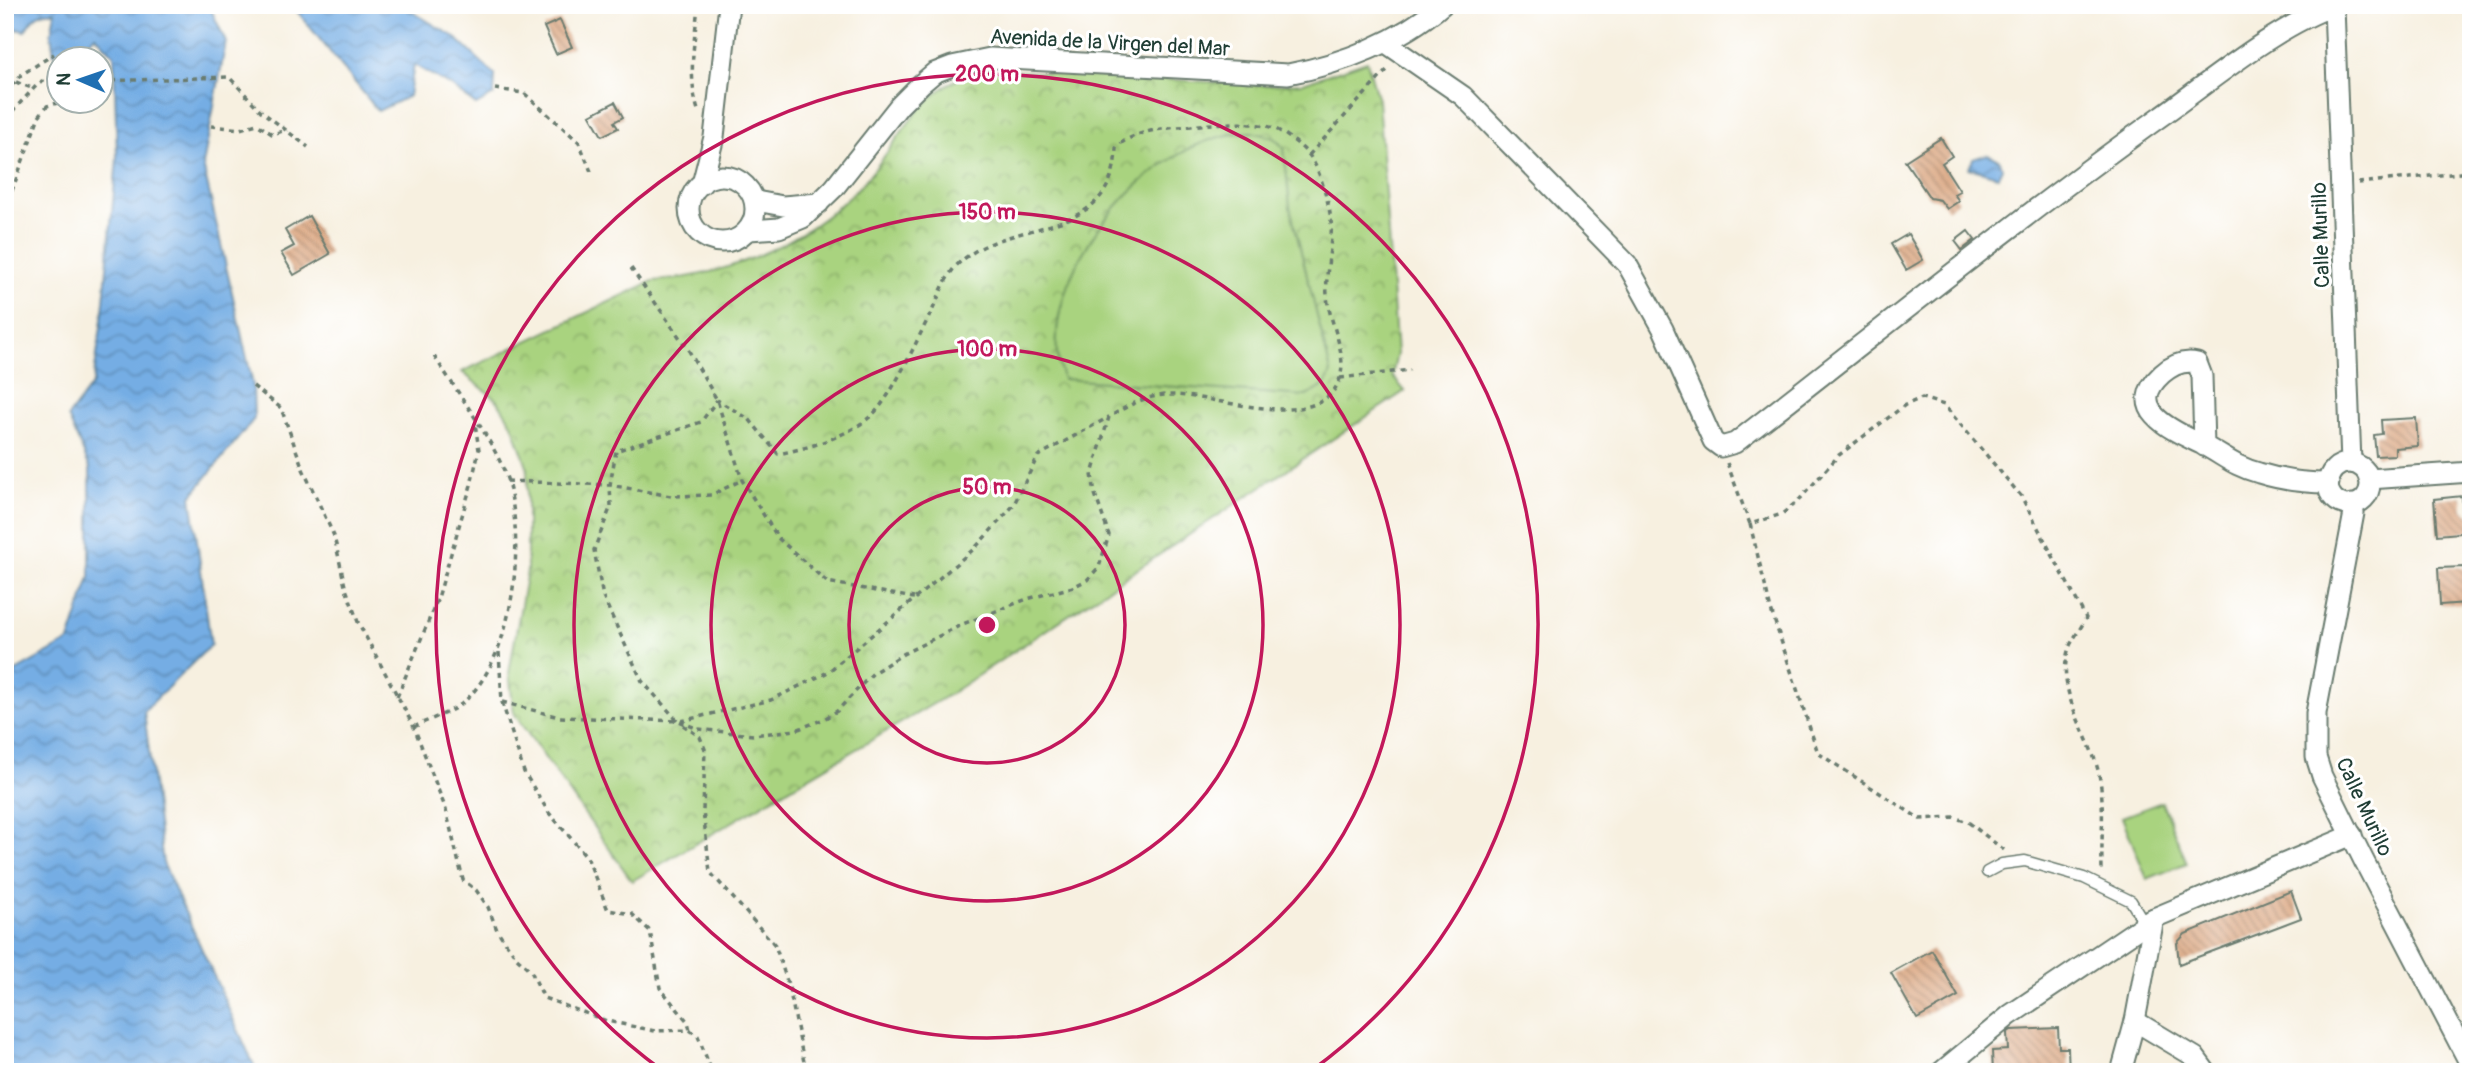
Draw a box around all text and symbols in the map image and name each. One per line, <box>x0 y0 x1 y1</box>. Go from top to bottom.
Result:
street label: Avenida de la Virgen del Mar <box>989 23 1231 63</box>
north arrow <box>46 46 116 116</box>
text: 200 m <box>955 61 1019 88</box>
text: N <box>52 72 76 86</box>
street label: Calle Murillo <box>2306 182 2336 288</box>
text: 150 m <box>958 199 1016 226</box>
text: 100 m <box>957 336 1017 363</box>
text: 50 m <box>963 474 1012 501</box>
centre of rings <box>975 613 999 637</box>
street label: Calle Murillo <box>2329 753 2399 861</box>

